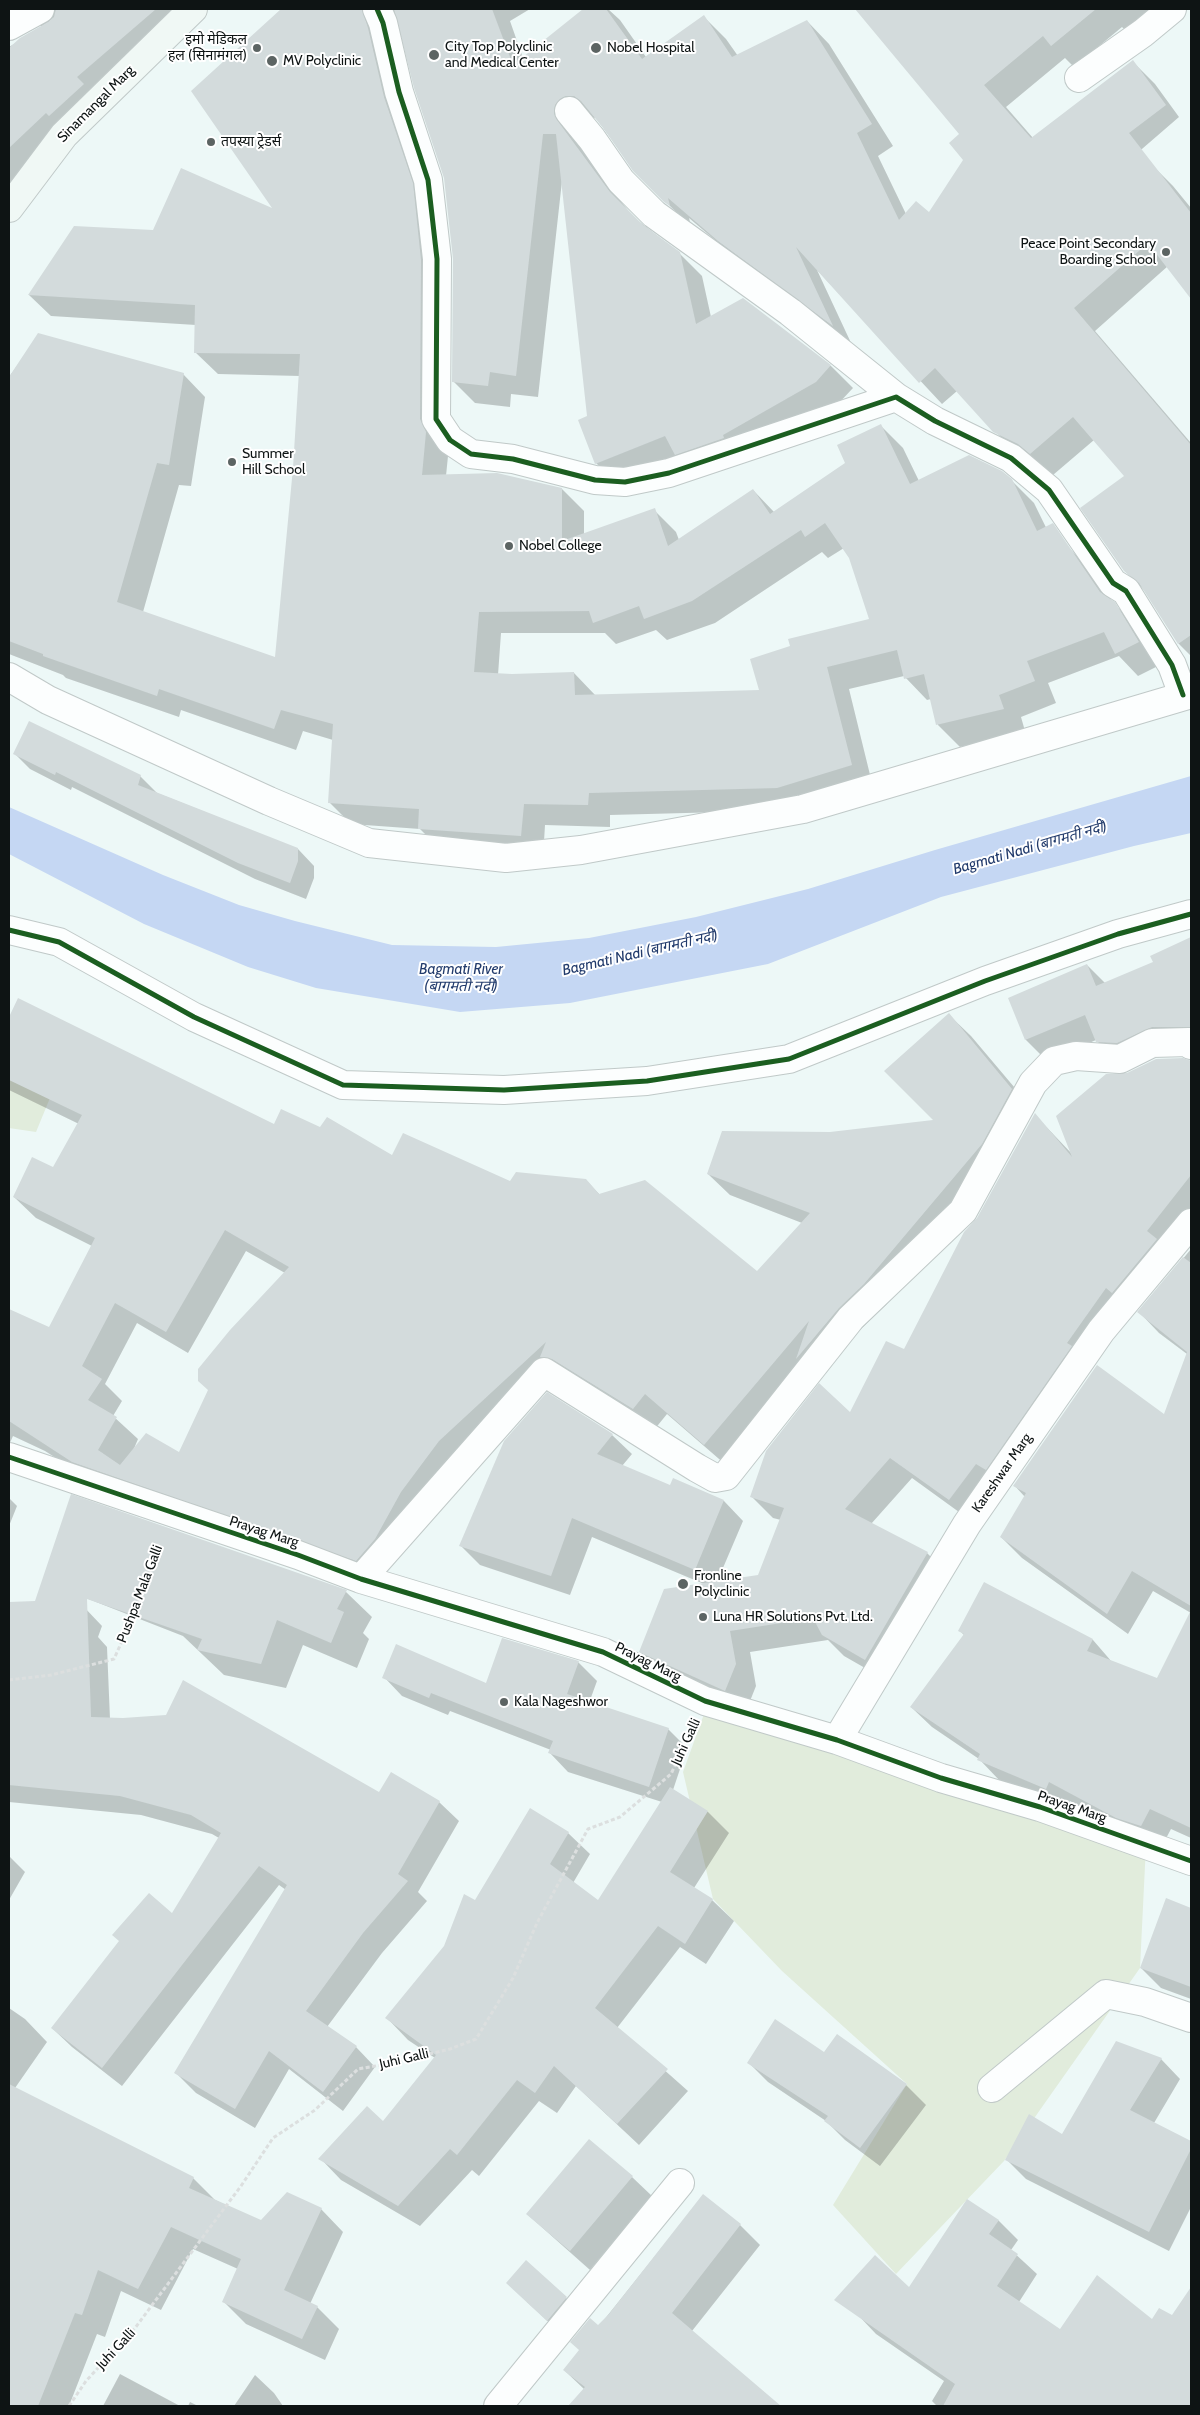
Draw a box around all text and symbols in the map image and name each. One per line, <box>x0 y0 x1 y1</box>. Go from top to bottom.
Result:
place label: इमो मेडिकल हल (सिनामंगल) <box>168 32 247 64</box>
place label: City Top Polyclinic and Medical Center <box>445 39 559 72</box>
place label: Nobel Hospital <box>607 40 694 56</box>
marker: Nobel Hospital <box>589 41 603 55</box>
marker: इमो मेडिकल हल (सिनामंगल) <box>251 42 263 54</box>
marker: City Top Polyclinic and Medical Center <box>427 48 441 62</box>
place label: MV Polyclinic <box>283 53 361 69</box>
marker: MV Polyclinic <box>265 54 279 68</box>
street label: Sinamangal Marg <box>54 62 138 146</box>
place label: तपस्या ट्रेडर्स <box>221 134 281 150</box>
marker: तपस्या ट्रेडर्स <box>205 136 217 148</box>
place label: Peace Point Secondary Boarding School <box>1021 236 1156 268</box>
marker: Peace Point Secondary Boarding School <box>1160 246 1172 258</box>
place label: Summer Hill School <box>242 446 305 478</box>
marker: Summer Hill School <box>226 456 238 468</box>
place label: Nobel College <box>519 538 602 554</box>
marker: Nobel College <box>503 540 515 552</box>
water label: Bagmati Nadi (बागमती नदी) <box>951 817 1109 879</box>
water label: Bagmati Nadi (बागमती नदी) <box>560 926 720 980</box>
water label: Bagmati River (बागमती नदी) <box>419 961 503 996</box>
street label: Kareshwar Marg <box>968 1430 1036 1516</box>
street label: Prayag Marg <box>227 1513 301 1551</box>
street label: Pushpa Mala Galli <box>114 1543 166 1645</box>
place label: Fronline Polyclinic <box>694 1568 749 1600</box>
marker: Fronline Polyclinic <box>676 1577 690 1591</box>
place label: Luna HR Solutions Pvt. Ltd. <box>713 1609 873 1625</box>
marker: Luna HR Solutions Pvt. Ltd. <box>697 1611 709 1623</box>
street label: Prayag Marg <box>612 1639 684 1685</box>
place label: Kala Nageshwor <box>514 1694 608 1710</box>
marker: Kala Nageshwor <box>498 1696 510 1708</box>
street label: Juhi Galli <box>668 1716 704 1768</box>
street label: Prayag Marg <box>1035 1787 1109 1827</box>
street label: Juhi Galli <box>378 2045 430 2073</box>
street label: Juhi Galli <box>93 2325 139 2373</box>

